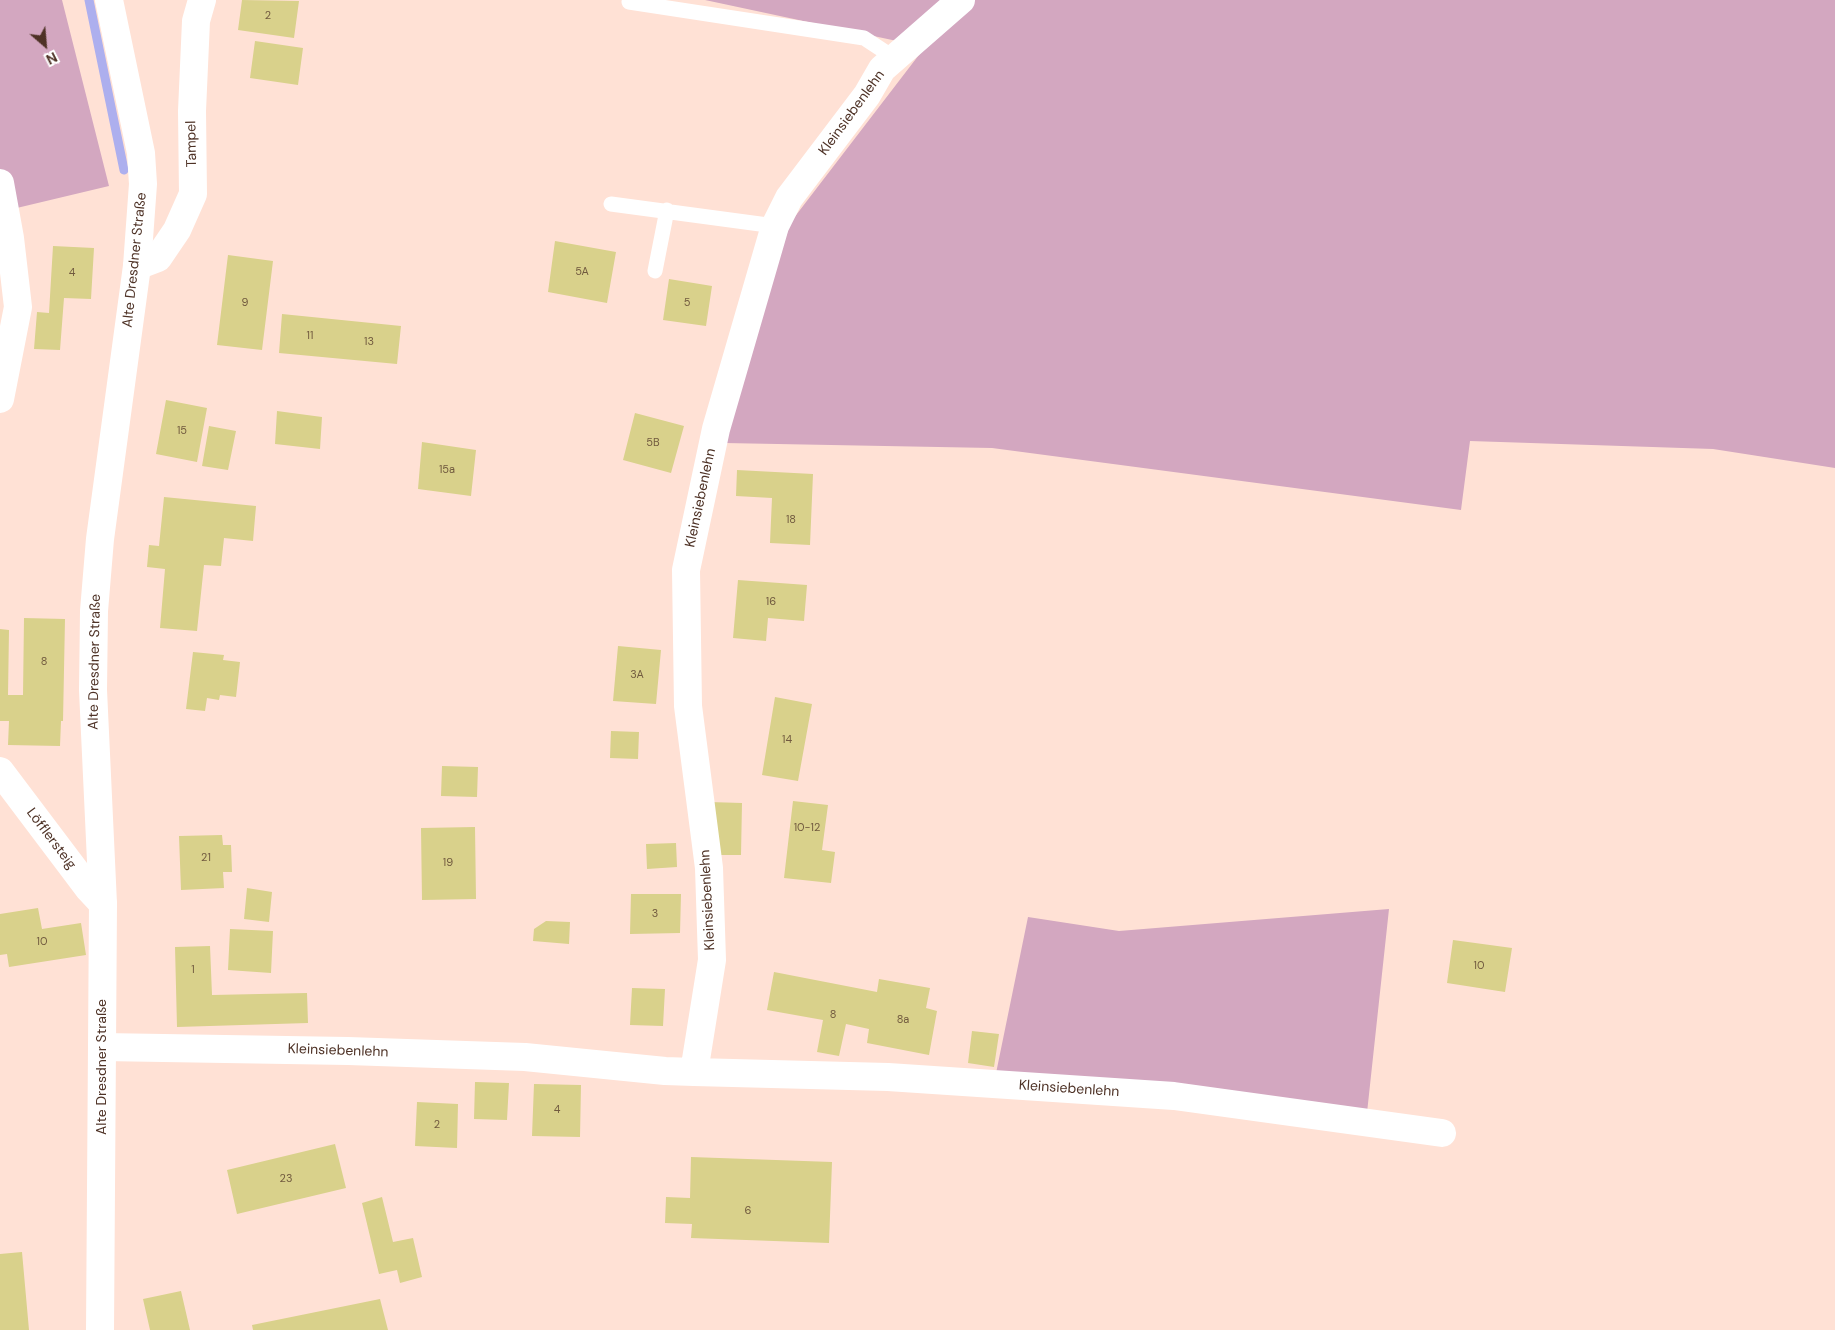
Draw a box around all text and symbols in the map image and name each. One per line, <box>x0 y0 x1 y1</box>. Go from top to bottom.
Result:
house number: 2 <box>265 9 271 23</box>
north arrow <box>20 20 70 70</box>
text: N <box>43 48 60 69</box>
street label: Kleinsiebenlehn <box>816 67 888 159</box>
street label: Tampel <box>183 120 201 168</box>
street label: Alte Dresdner Straße <box>120 191 150 329</box>
house number: 5A <box>575 265 589 279</box>
house number: 4 <box>69 266 75 280</box>
house number: 9 <box>242 296 248 310</box>
house number: 5 <box>684 296 690 310</box>
house number: 11 <box>307 329 313 343</box>
house number: 13 <box>364 335 374 349</box>
house number: 15 <box>177 424 187 438</box>
house number: 5B <box>646 436 660 450</box>
street label: Kleinsiebenlehn <box>682 447 720 549</box>
house number: 15a <box>439 463 455 477</box>
house number: 18 <box>786 513 796 527</box>
street label: Alte Dresdner Straße <box>85 594 105 730</box>
house number: 16 <box>766 595 776 609</box>
house number: 8 <box>41 655 47 669</box>
house number: 3A <box>630 668 644 682</box>
house number: 14 <box>782 733 792 747</box>
street label: Löfflersteig <box>23 805 79 873</box>
house number: 10-12 <box>794 821 820 835</box>
street label: Kleinsiebenlehn <box>697 849 719 951</box>
house number: 21 <box>201 851 211 865</box>
house number: 19 <box>443 856 453 870</box>
house number: 3 <box>652 907 658 921</box>
house number: 10 <box>37 935 47 949</box>
house number: 10 <box>1474 959 1484 973</box>
house number: 1 <box>191 963 195 977</box>
street label: Alte Dresdner Straße <box>94 999 110 1135</box>
house number: 8 <box>830 1008 836 1022</box>
house number: 8a <box>897 1013 909 1027</box>
street label: Kleinsiebenlehn <box>287 1041 389 1061</box>
street label: Kleinsiebenlehn <box>1018 1077 1120 1101</box>
house number: 4 <box>554 1103 560 1117</box>
house number: 2 <box>434 1118 440 1132</box>
house number: 23 <box>280 1172 292 1186</box>
house number: 6 <box>745 1204 751 1218</box>

